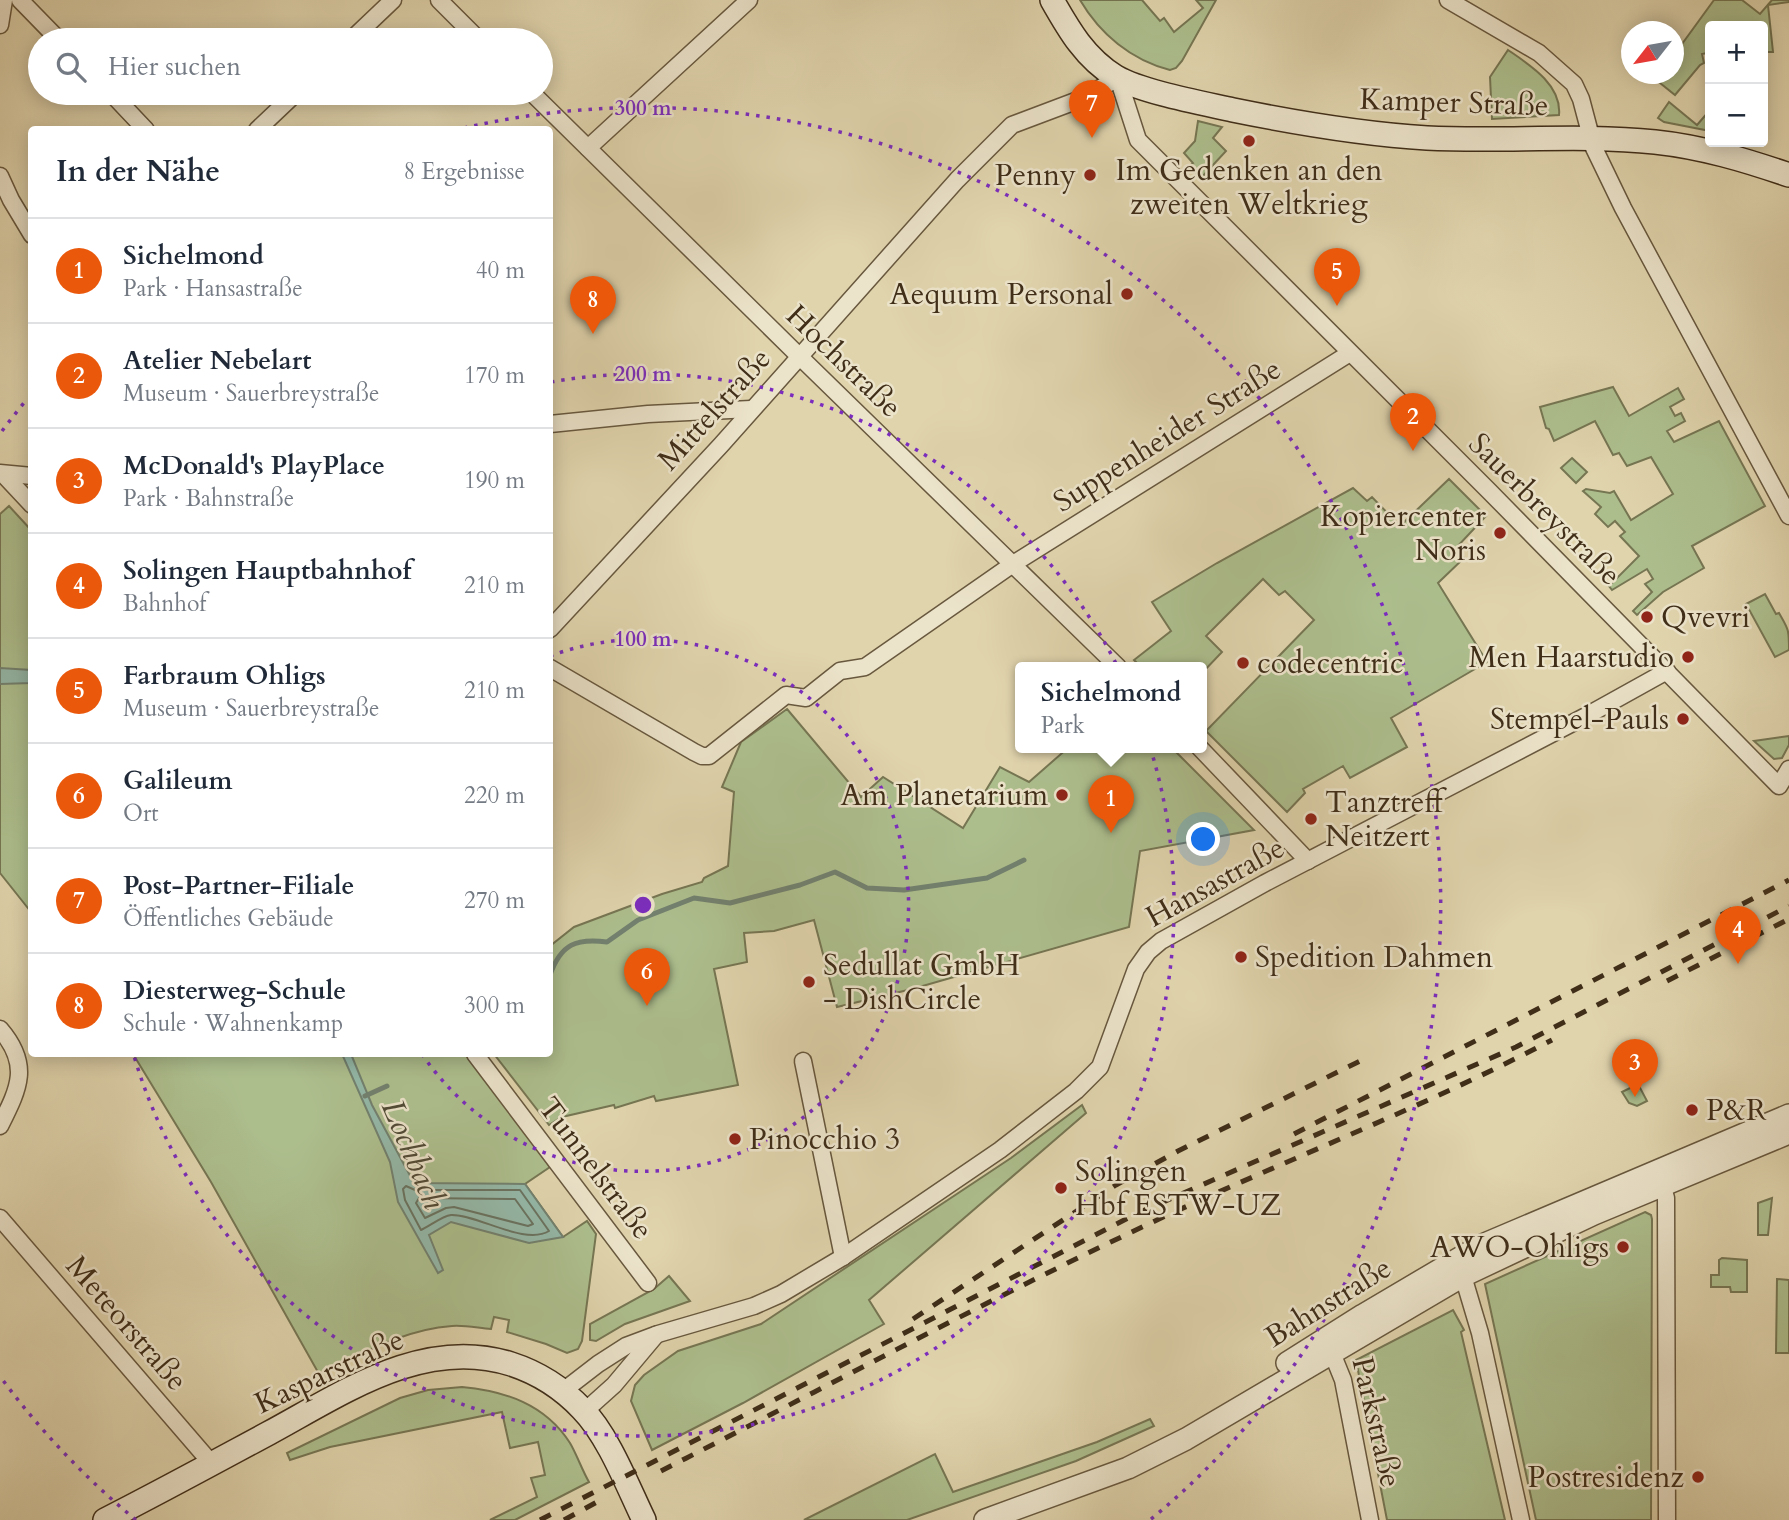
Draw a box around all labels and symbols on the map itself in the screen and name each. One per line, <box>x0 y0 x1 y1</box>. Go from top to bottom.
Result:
north arrow <box>1621 21 1684 84</box>
street label: Kamper Straße <box>1359 79 1549 126</box>
pin: 7 <box>1069 80 1115 138</box>
text: 300 m <box>614 94 672 123</box>
marker: Im Gedenken an den zweiten Weltkrieg <box>1241 133 1257 149</box>
place label: Im Gedenken an den zweiten Weltkrieg <box>1115 150 1383 225</box>
place label: Penny <box>995 155 1076 196</box>
marker: Penny <box>1082 167 1098 183</box>
pin: 5 <box>1314 248 1360 306</box>
place label: Aequum Personal <box>889 274 1113 315</box>
pin: 8 <box>570 276 616 334</box>
marker: Aequum Personal <box>1119 286 1135 302</box>
street label: Hochstraße <box>777 296 911 427</box>
street label: Mittelstraße <box>648 339 780 479</box>
street label: Suppenheider Straße <box>1046 349 1289 522</box>
text: 200 m <box>614 360 672 389</box>
pin: 2 <box>1390 393 1436 451</box>
street label: Sauerbreystraße <box>1459 424 1630 595</box>
place label: Kopiercenter Noris <box>1320 496 1486 571</box>
marker: Kopiercenter Noris <box>1492 525 1508 541</box>
place label: Qvevri <box>1661 597 1750 638</box>
marker: Qvevri <box>1639 609 1655 625</box>
text: 100 m <box>614 625 672 654</box>
place label: Men Haarstudio <box>1468 637 1674 678</box>
place label: codecentric <box>1257 643 1403 684</box>
marker: Men Haarstudio <box>1680 649 1696 665</box>
marker: codecentric <box>1235 655 1251 671</box>
place label: Stempel-Pauls <box>1490 699 1669 740</box>
marker: Stempel-Pauls <box>1675 711 1691 727</box>
place label: Am Planetarium <box>841 775 1049 816</box>
pin: 1 <box>1088 775 1134 833</box>
place label: Tanztreff Neitzert <box>1325 782 1447 857</box>
marker: Am Planetarium <box>1054 787 1070 803</box>
marker: Tanztreff Neitzert <box>1303 811 1319 827</box>
your location <box>1186 822 1220 856</box>
street label: Hansastraße <box>1138 827 1292 937</box>
centre of rings <box>631 893 655 917</box>
pin: 4 <box>1715 906 1761 964</box>
place label: Spedition Dahmen <box>1255 937 1493 978</box>
place label: Sedullat GmbH - DishCircle <box>823 945 1020 1020</box>
pin: 6 <box>624 948 670 1006</box>
marker: Spedition Dahmen <box>1233 949 1249 965</box>
marker: Sedullat GmbH - DishCircle <box>801 974 817 990</box>
pin: 3 <box>1612 1039 1658 1097</box>
street label: Tunnelstraße <box>528 1089 663 1248</box>
place label: P&R <box>1706 1090 1767 1131</box>
water label: Lochbach <box>370 1093 456 1216</box>
marker: P&R <box>1684 1102 1700 1118</box>
place label: Pinocchio 3 <box>749 1119 900 1160</box>
marker: Pinocchio 3 <box>727 1131 743 1147</box>
place label: Solingen Hbf ESTW-UZ <box>1075 1151 1281 1226</box>
marker: Solingen Hbf ESTW-UZ <box>1053 1180 1069 1196</box>
place label: AWO-Ohligs <box>1430 1227 1609 1268</box>
marker: AWO-Ohligs <box>1615 1239 1631 1255</box>
street label: Meteorstraße <box>56 1247 197 1400</box>
street label: Bahnstraße <box>1257 1247 1399 1357</box>
street label: Kasparstraße <box>248 1319 410 1424</box>
street label: Parkstraße <box>1342 1353 1411 1491</box>
place label: Postresidenz <box>1527 1457 1685 1498</box>
marker: Postresidenz <box>1690 1469 1706 1485</box>

